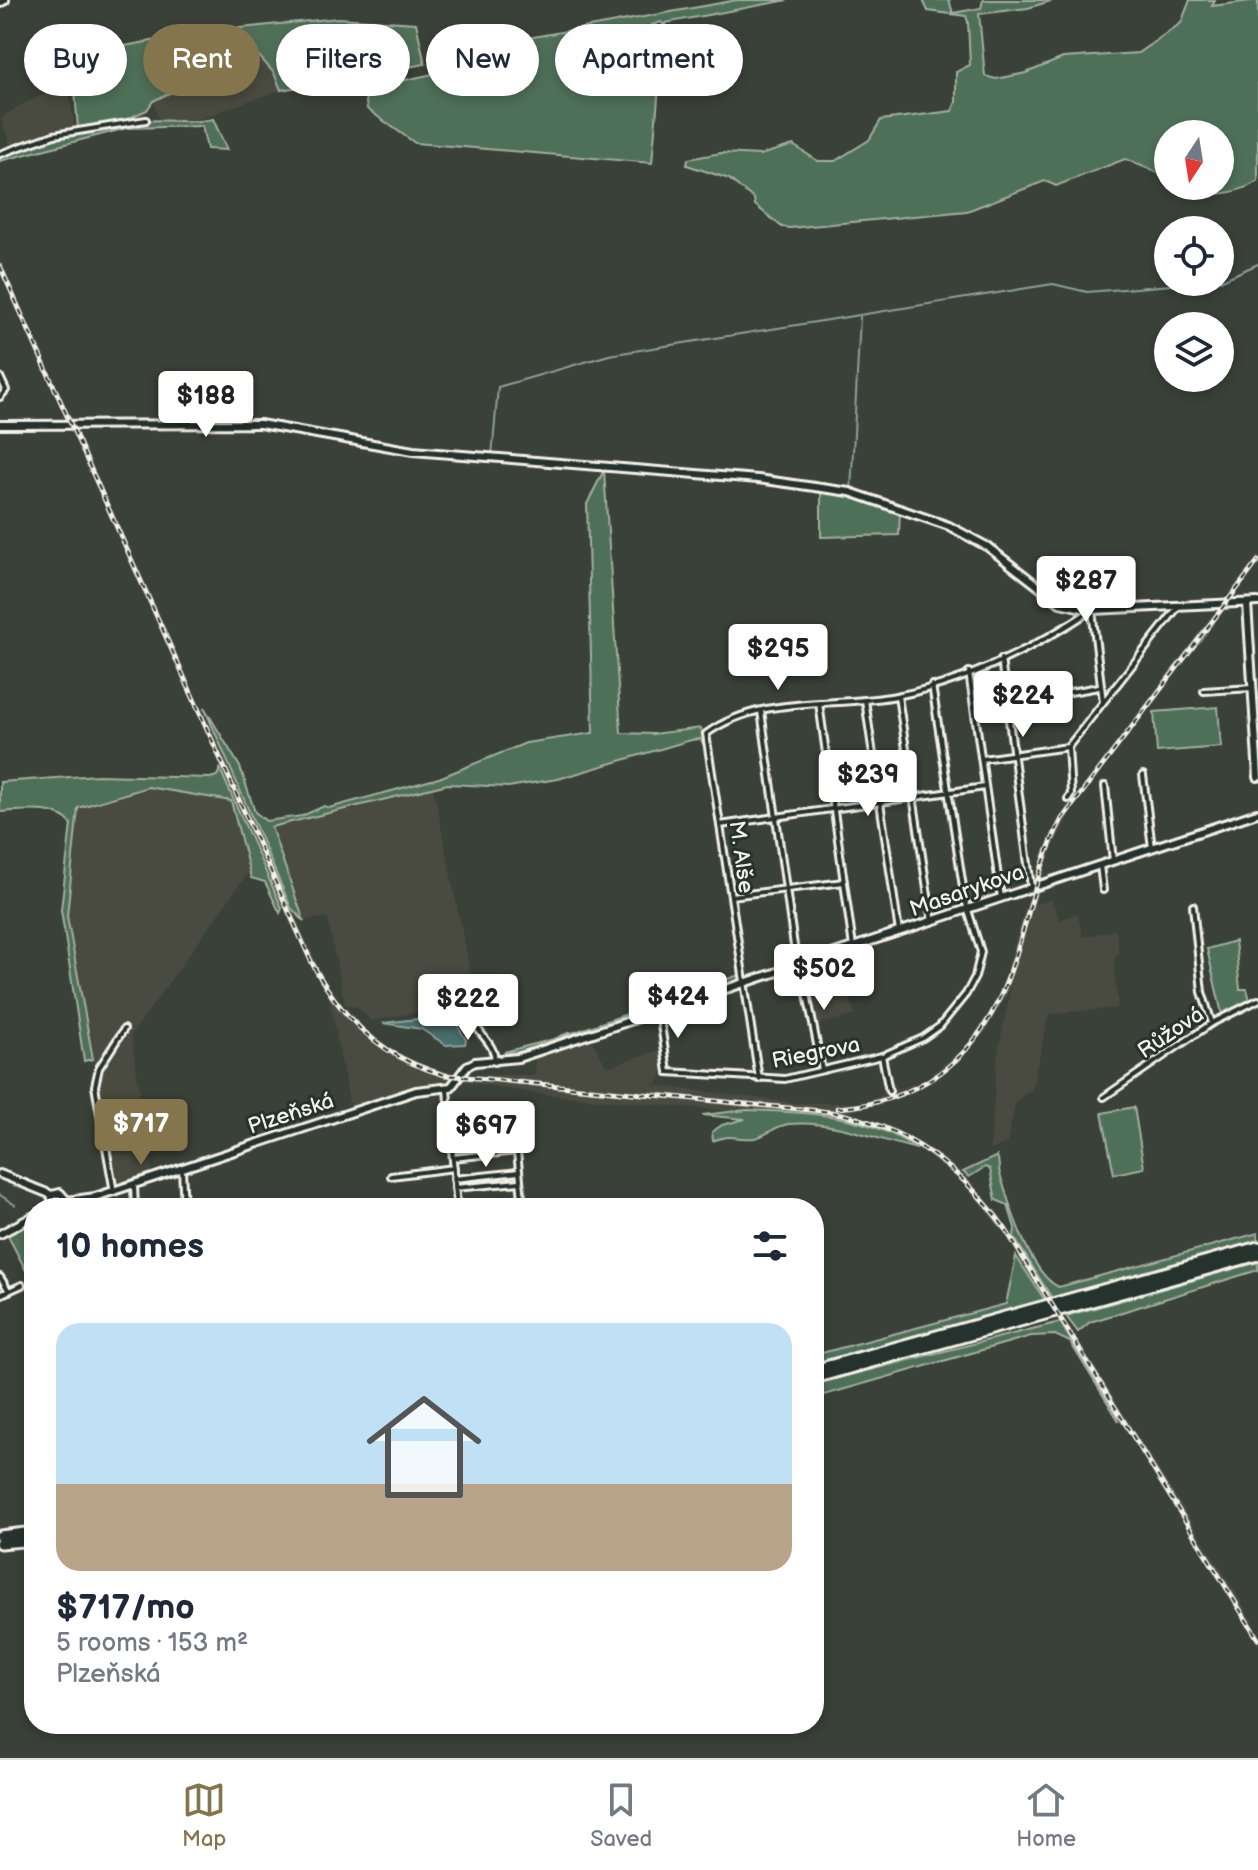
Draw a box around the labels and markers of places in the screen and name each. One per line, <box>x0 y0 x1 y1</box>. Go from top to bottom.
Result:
pin: $188 <box>159 371 253 439</box>
pin: $287 <box>1039 556 1133 624</box>
pin: $295 <box>731 624 825 692</box>
pin: $224 <box>976 671 1070 739</box>
pin: $239 <box>821 750 915 818</box>
pin: $502 <box>777 944 871 1012</box>
pin: $424 <box>631 972 725 1040</box>
pin: $222 <box>421 974 515 1042</box>
pin: $717 <box>94 1099 188 1167</box>
pin: $697 <box>439 1101 533 1169</box>

